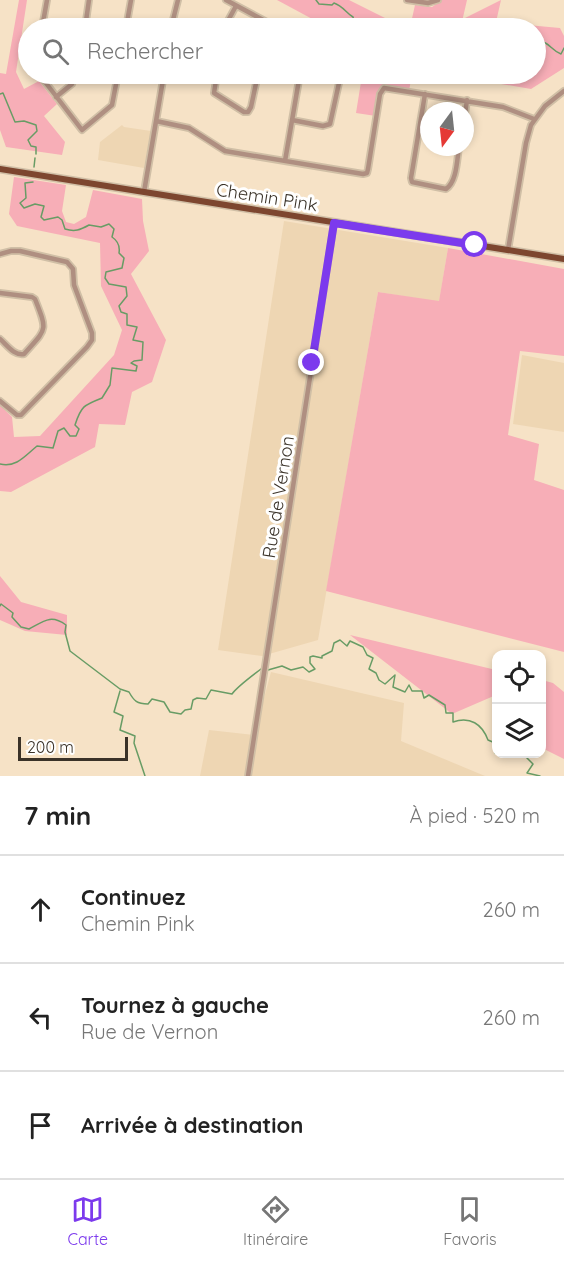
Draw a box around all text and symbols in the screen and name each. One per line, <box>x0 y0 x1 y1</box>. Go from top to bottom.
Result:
search box <box>18 18 546 84</box>
icon: search <box>39 35 72 68</box>
text: Rechercher <box>87 37 203 65</box>
north arrow <box>420 102 474 156</box>
street label: Chemin Pink <box>215 178 319 216</box>
route start <box>461 231 487 257</box>
route end <box>298 349 324 375</box>
street label: Rue de Vernon <box>257 434 299 560</box>
map controls <box>492 650 546 758</box>
button: locate <box>492 650 546 704</box>
button: layers <box>492 704 546 758</box>
scale bar <box>18 734 128 762</box>
text: 200 m <box>27 737 74 757</box>
text: 7 min <box>24 799 91 832</box>
text: À pied · 520 m <box>409 803 540 828</box>
text: Continuez <box>81 883 185 911</box>
icon: ahead <box>24 893 57 926</box>
text: 260 m <box>483 897 540 922</box>
text: Chemin Pink <box>81 911 195 936</box>
text: Tournez à gauche <box>81 991 269 1019</box>
icon: left <box>24 1001 57 1034</box>
text: 260 m <box>483 1005 540 1030</box>
text: Rue de Vernon <box>81 1019 218 1044</box>
icon: arrive <box>24 1109 57 1142</box>
text: Arrivée à destination <box>81 1111 303 1139</box>
tab: Carte <box>67 1193 108 1249</box>
tab: Itinéraire <box>243 1193 308 1249</box>
tab: Favoris <box>443 1193 497 1249</box>

